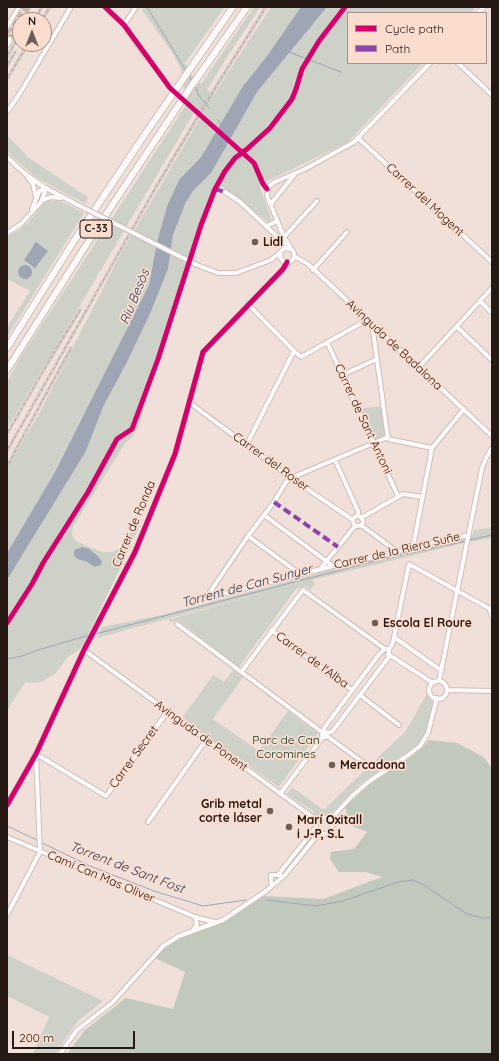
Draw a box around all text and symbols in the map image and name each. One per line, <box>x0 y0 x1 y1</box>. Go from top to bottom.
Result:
north arrow <box>12 12 52 52</box>
legend <box>347 12 487 64</box>
text: N <box>28 14 36 28</box>
text: Cycle path <box>385 21 444 36</box>
text: Path <box>385 41 410 56</box>
street label: Carrer del Mogent <box>383 160 467 240</box>
road number: C-33 <box>80 220 112 238</box>
place label: Lidl <box>263 235 283 249</box>
marker: Lidl <box>250 237 260 247</box>
water label: Riu Besòs <box>117 267 153 327</box>
street label: Avinguda de Badalona <box>343 297 445 393</box>
street label: Carrer de Sant Antoni <box>331 362 395 476</box>
street label: Carrer del Roser <box>230 429 312 495</box>
street label: Carrer de Ronda <box>109 478 159 570</box>
street label: Carrer de la Riera Suñe <box>332 529 462 573</box>
water label: Torrent de Can Sunyer <box>180 561 314 611</box>
place label: Escola El Roure <box>383 616 472 630</box>
marker: Escola El Roure <box>370 618 380 628</box>
street label: Carrer de l'Alba <box>273 629 351 691</box>
street label: Avinguda de Ponent <box>152 697 250 775</box>
street label: Carrer Secret <box>107 723 161 791</box>
park label: Parc de Can Coromines <box>252 733 320 761</box>
place label: Mercadona <box>340 758 405 772</box>
marker: Mercadona <box>327 760 337 770</box>
place label: Grib metal corte láser <box>199 797 262 825</box>
marker: Grib metal corte láser <box>265 806 275 816</box>
place label: Marí Oxitall i J-P, S.L <box>297 813 362 841</box>
marker: Marí Oxitall i J-P, S.L <box>284 822 294 832</box>
water label: Torrent de Sant Fost <box>67 839 187 897</box>
street label: Camí Can Mas Oliver <box>45 848 157 906</box>
scale bar <box>14 1023 137 1049</box>
text: 200 m <box>19 1030 54 1045</box>

